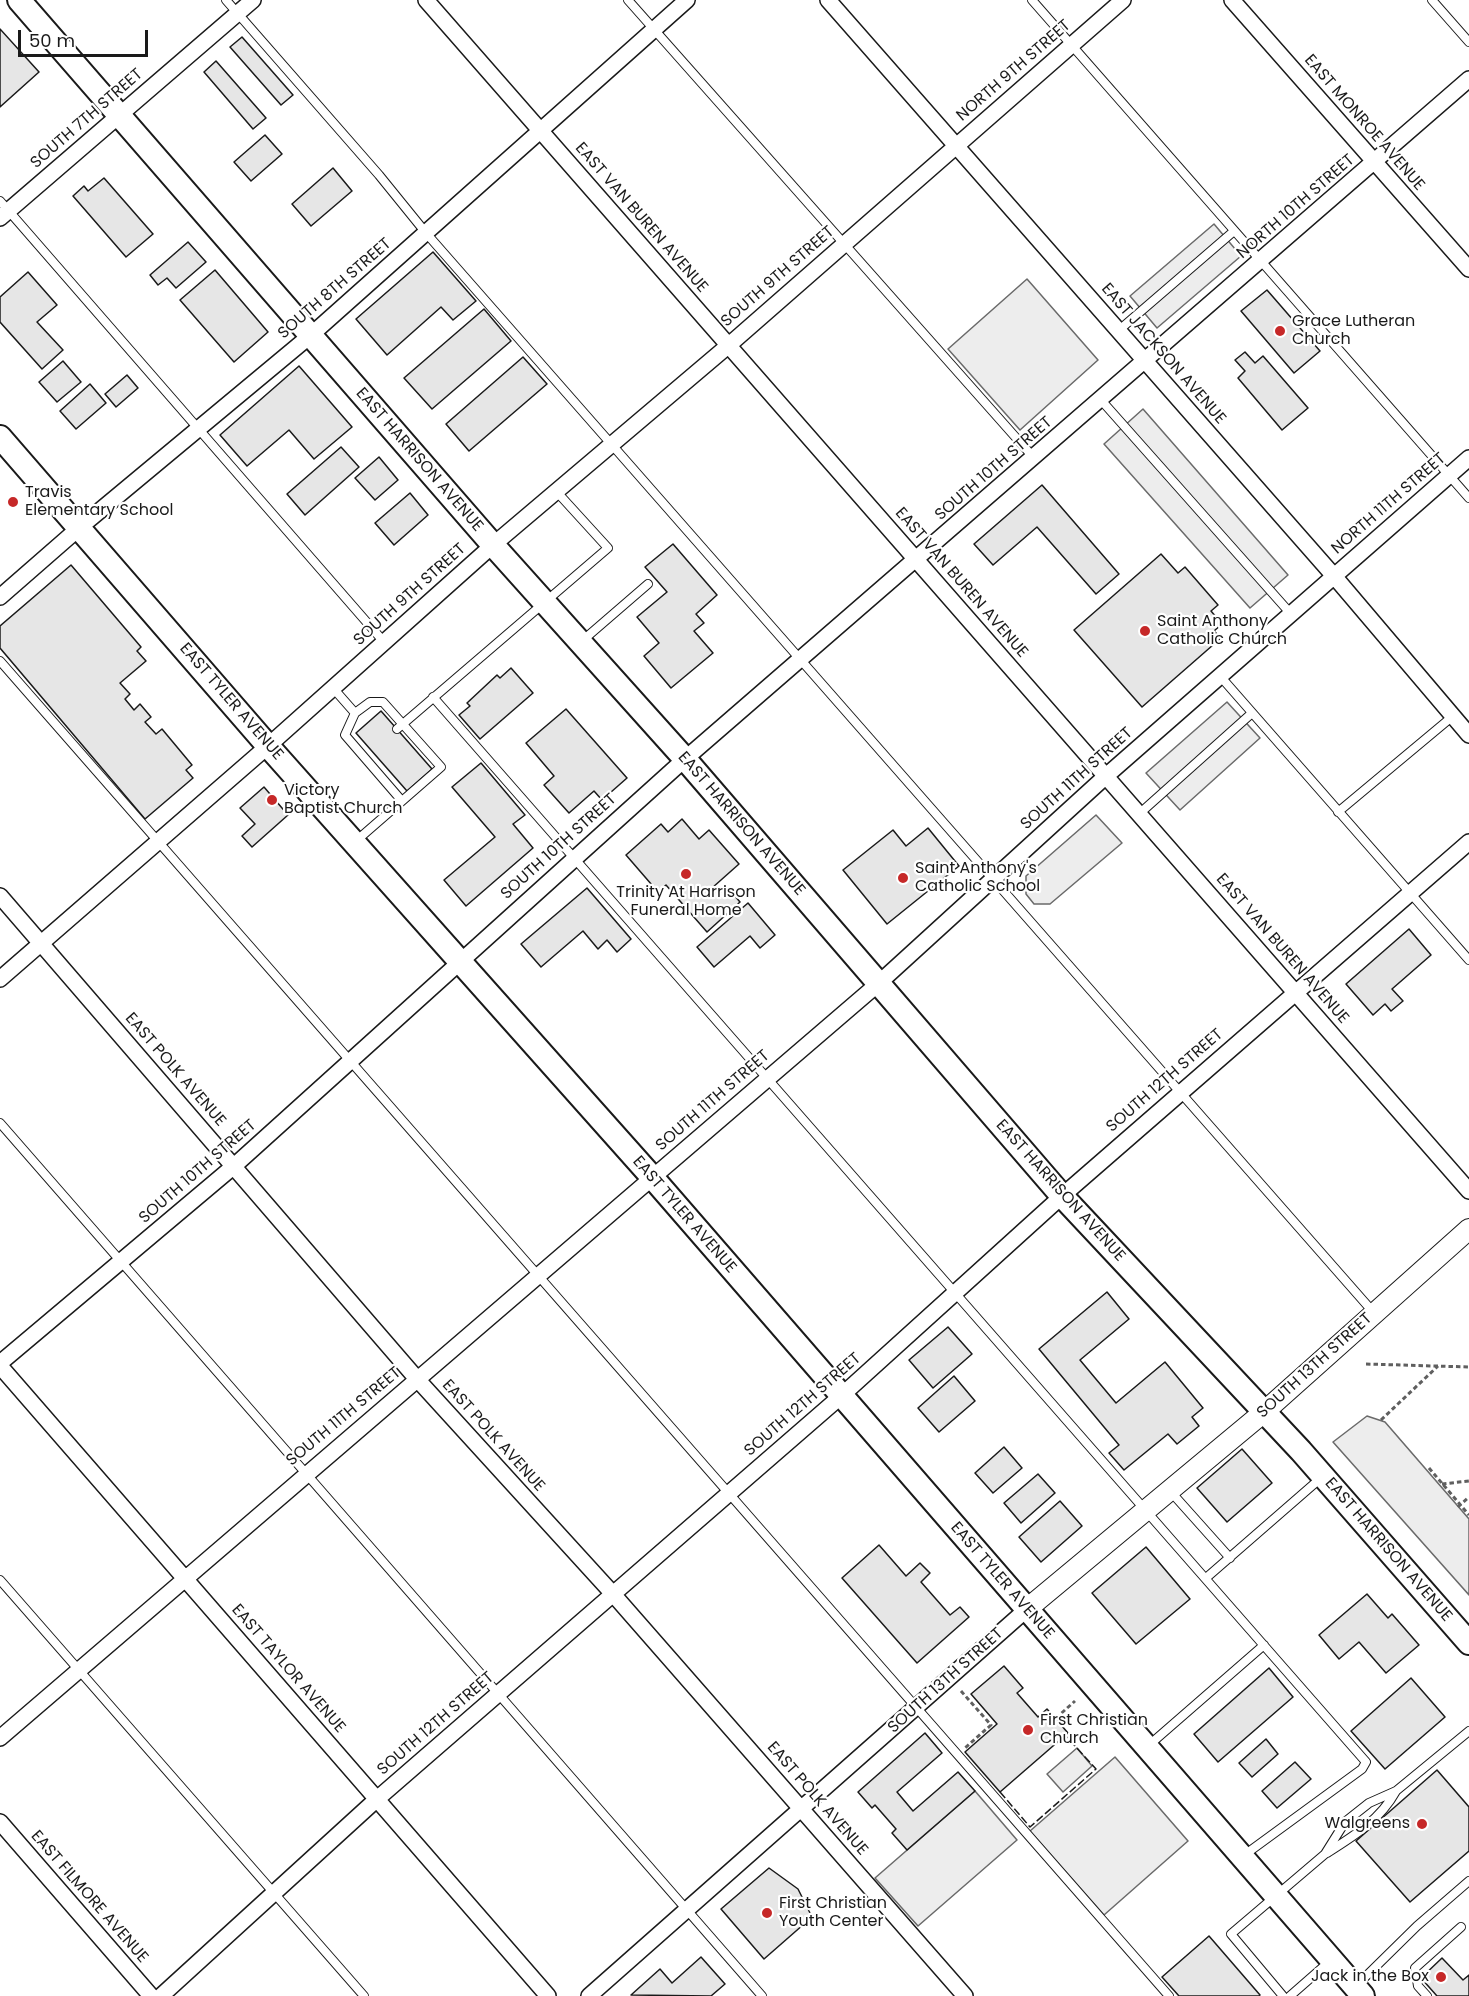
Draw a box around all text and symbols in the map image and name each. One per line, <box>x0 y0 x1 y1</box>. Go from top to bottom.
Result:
street label: NORTH 9TH STREET <box>953 16 1075 126</box>
scale bar <box>21 18 152 56</box>
text: 50 m <box>29 28 75 53</box>
street label: EAST MONROE AVENUE <box>1300 51 1428 195</box>
street label: SOUTH 7TH STREET <box>27 65 147 173</box>
street label: EAST VAN BUREN AVENUE <box>571 139 711 297</box>
street label: NORTH 10TH STREET <box>1233 151 1359 263</box>
street label: SOUTH 9TH STREET <box>717 223 839 331</box>
street label: SOUTH 8TH STREET <box>274 235 396 343</box>
street label: EAST JACKSON AVENUE <box>1097 280 1229 428</box>
place label: Grace Lutheran Church <box>1292 312 1415 350</box>
marker: Grace Lutheran Church <box>1273 324 1287 338</box>
street label: EAST HARRISON AVENUE <box>351 384 487 536</box>
street label: SOUTH 10TH STREET <box>932 413 1056 525</box>
street label: NORTH 11TH STREET <box>1328 449 1450 559</box>
place label: Travis Elementary School <box>25 483 173 521</box>
marker: Travis Elementary School <box>6 495 20 509</box>
street label: EAST VAN BUREN AVENUE <box>891 504 1031 662</box>
street label: SOUTH 9TH STREET <box>350 540 470 650</box>
place label: Saint Anthony Catholic Church <box>1157 612 1287 650</box>
marker: Saint Anthony Catholic Church <box>1138 624 1152 638</box>
street label: EAST TYLER AVENUE <box>175 640 287 764</box>
street label: SOUTH 11TH STREET <box>1017 724 1137 834</box>
street label: EAST HARRISON AVENUE <box>673 748 809 900</box>
place label: Victory Baptist Church <box>284 781 402 819</box>
street label: SOUTH 10TH STREET <box>497 790 621 904</box>
marker: Victory Baptist Church <box>265 793 279 807</box>
place label: Saint Anthony's Catholic School <box>915 859 1040 897</box>
marker: Trinity At Harrison Funeral Home <box>679 867 693 881</box>
street label: EAST VAN BUREN AVENUE <box>1212 870 1352 1028</box>
marker: Saint Anthony's Catholic School <box>896 871 910 885</box>
place label: Trinity At Harrison Funeral Home <box>616 883 756 921</box>
street label: EAST POLK AVENUE <box>121 1009 229 1131</box>
street label: SOUTH 12TH STREET <box>1103 1025 1227 1137</box>
street label: SOUTH 11TH STREET <box>652 1047 774 1155</box>
street label: SOUTH 10TH STREET <box>136 1116 260 1228</box>
street label: EAST HARRISON AVENUE <box>991 1116 1129 1266</box>
street label: EAST TYLER AVENUE <box>628 1153 740 1277</box>
street label: SOUTH 13TH STREET <box>1254 1309 1376 1423</box>
street label: SOUTH 12TH STREET <box>741 1349 865 1461</box>
street label: SOUTH 11TH STREET <box>283 1363 405 1471</box>
street label: EAST POLK AVENUE <box>438 1376 548 1496</box>
street label: EAST HARRISON AVENUE <box>1320 1474 1456 1626</box>
street label: EAST TYLER AVENUE <box>946 1519 1058 1643</box>
street label: EAST TAYLOR AVENUE <box>227 1601 349 1737</box>
street label: SOUTH 13TH STREET <box>885 1624 1007 1738</box>
street label: SOUTH 12TH STREET <box>374 1668 498 1780</box>
place label: First Christian Church <box>1040 1711 1148 1749</box>
marker: First Christian Church <box>1021 1723 1035 1737</box>
street label: EAST POLK AVENUE <box>763 1738 871 1860</box>
place label: Walgreens <box>1324 1814 1410 1834</box>
marker: Walgreens <box>1415 1817 1429 1831</box>
street label: EAST FILMORE AVENUE <box>26 1827 152 1967</box>
place label: First Christian Youth Center <box>779 1894 887 1932</box>
marker: First Christian Youth Center <box>760 1906 774 1920</box>
place label: Jack in the Box <box>1311 1967 1429 1987</box>
marker: Jack in the Box <box>1434 1970 1448 1984</box>

